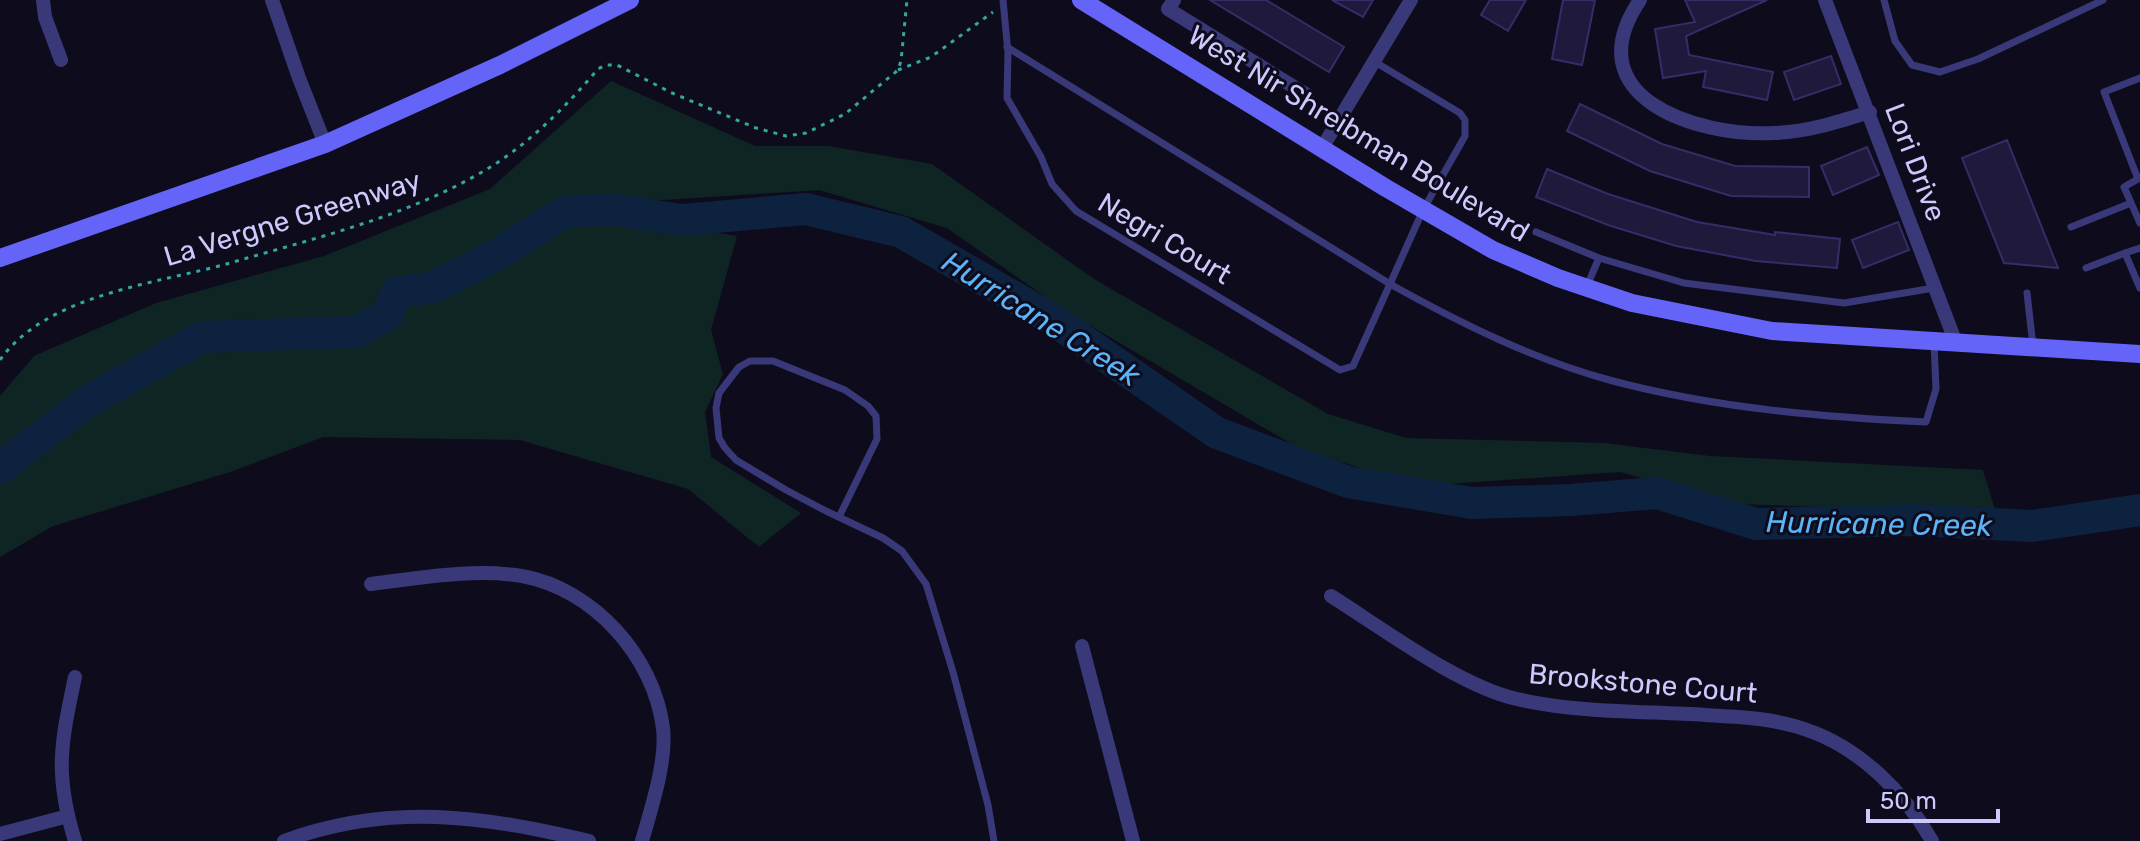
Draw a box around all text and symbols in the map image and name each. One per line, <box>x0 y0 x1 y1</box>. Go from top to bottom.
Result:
street label: West Nir Shreibman Boulevard <box>1182 18 1535 248</box>
street label: Lori Drive <box>1878 99 1953 226</box>
street label: La Vergne Greenway <box>160 164 424 273</box>
street label: Negri Court <box>1092 186 1237 291</box>
water label: Hurricane Creek <box>935 244 1147 395</box>
water label: Hurricane Creek <box>1766 504 1993 544</box>
street label: Brookstone Court <box>1527 657 1759 710</box>
scale bar <box>1868 773 1998 823</box>
text: 50 m <box>1880 787 1937 815</box>

